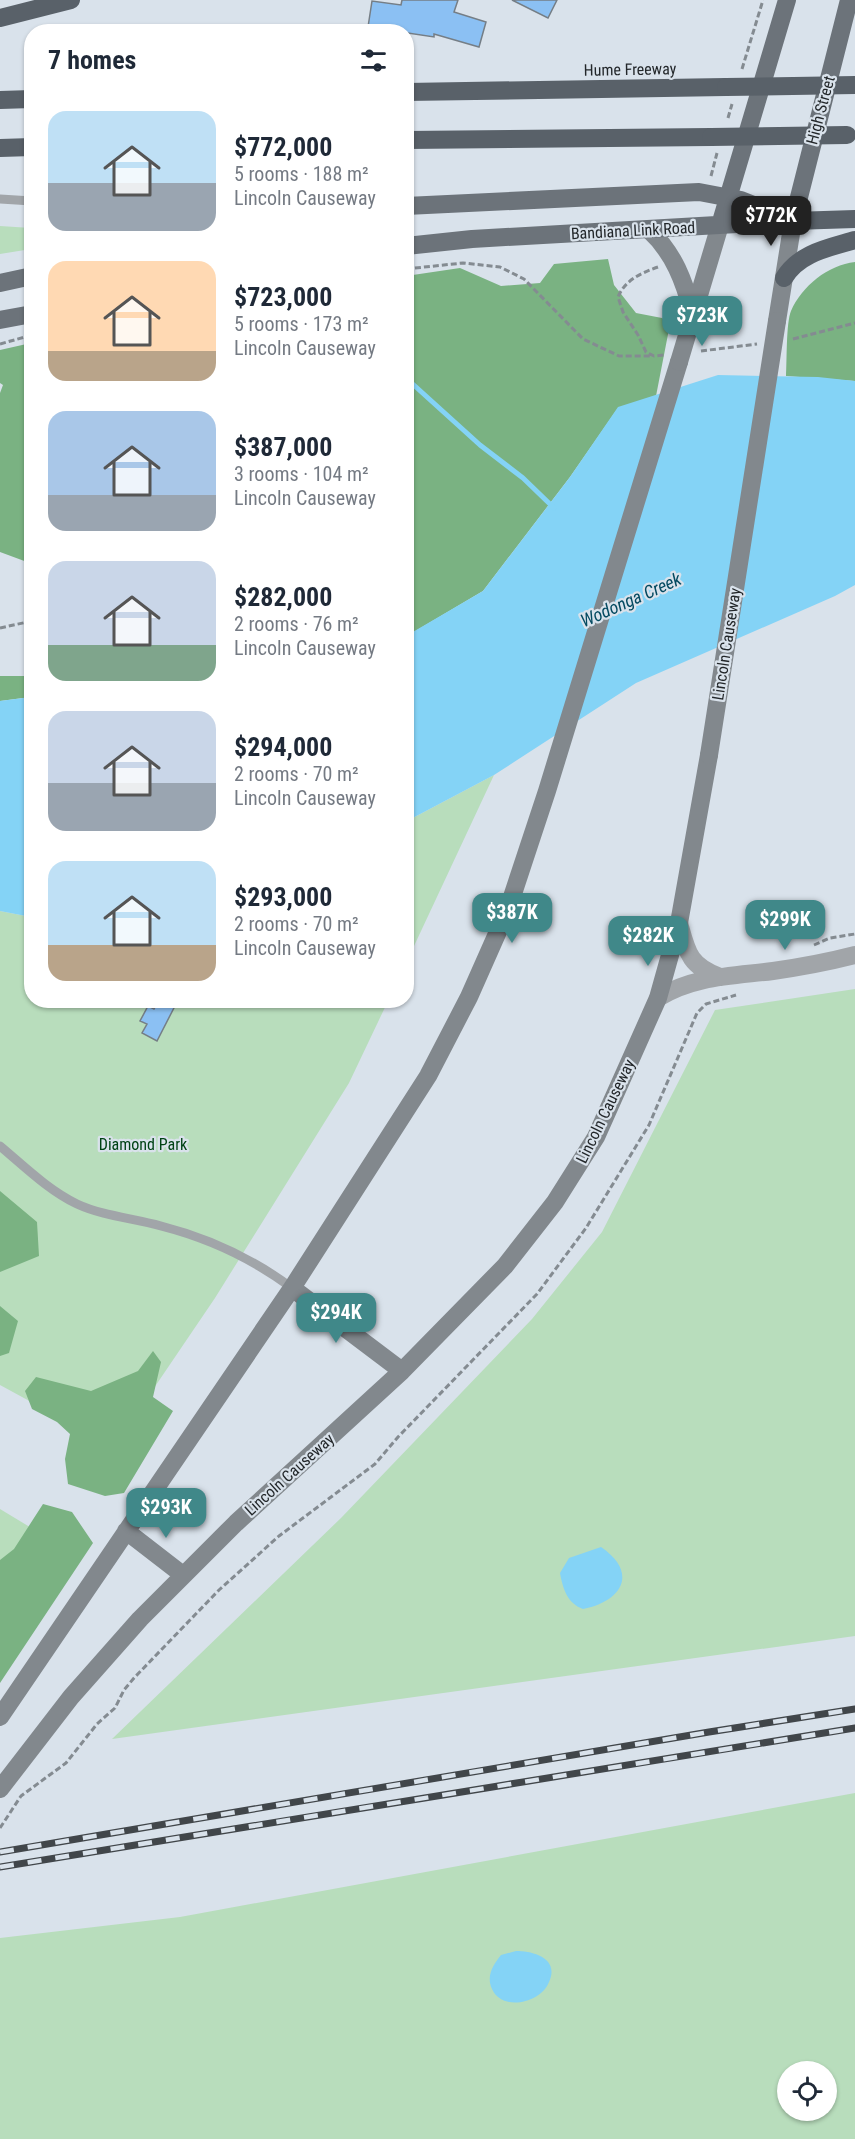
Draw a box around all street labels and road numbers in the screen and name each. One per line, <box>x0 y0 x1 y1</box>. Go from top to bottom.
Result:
street label: Hume Freeway <box>583 59 677 80</box>
street label: High Street <box>802 73 839 147</box>
street label: Bandiana Link Road <box>570 218 696 243</box>
street label: Lincoln Causeway <box>708 586 745 702</box>
street label: Lincoln Causeway <box>572 1056 639 1166</box>
street label: Lincoln Causeway <box>241 1429 338 1519</box>

